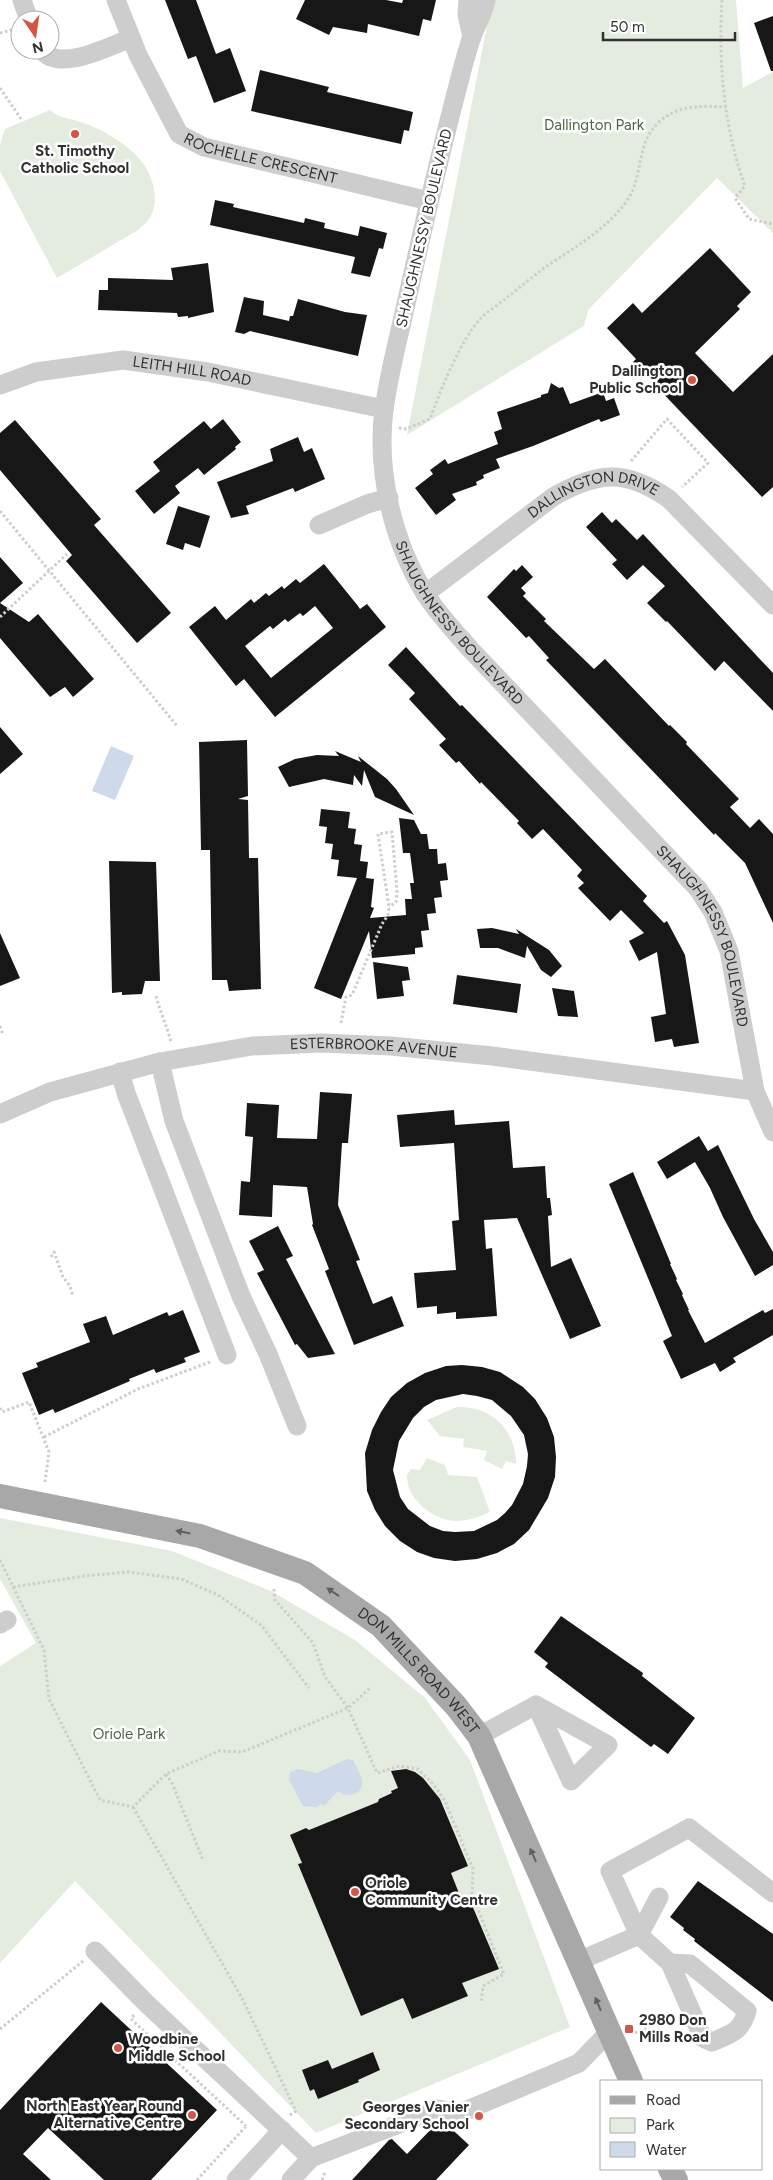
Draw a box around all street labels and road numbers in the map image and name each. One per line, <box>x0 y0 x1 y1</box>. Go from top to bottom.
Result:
street label: SHAUGHNESSY BOULEVARD <box>392 127 456 329</box>
street label: ROCHELLE CRESCENT <box>181 129 340 188</box>
street label: LEITH HILL ROAD <box>131 352 253 390</box>
street label: DALLINGTON DRIVE <box>524 468 663 522</box>
street label: SHAUGHNESSY BOULEVARD <box>392 538 527 709</box>
street label: SHAUGHNESSY BOULEVARD <box>652 842 752 1028</box>
street label: ESTERBROOKE AVENUE <box>289 1034 459 1062</box>
street label: DON MILLS ROAD WEST <box>354 1604 484 1738</box>

